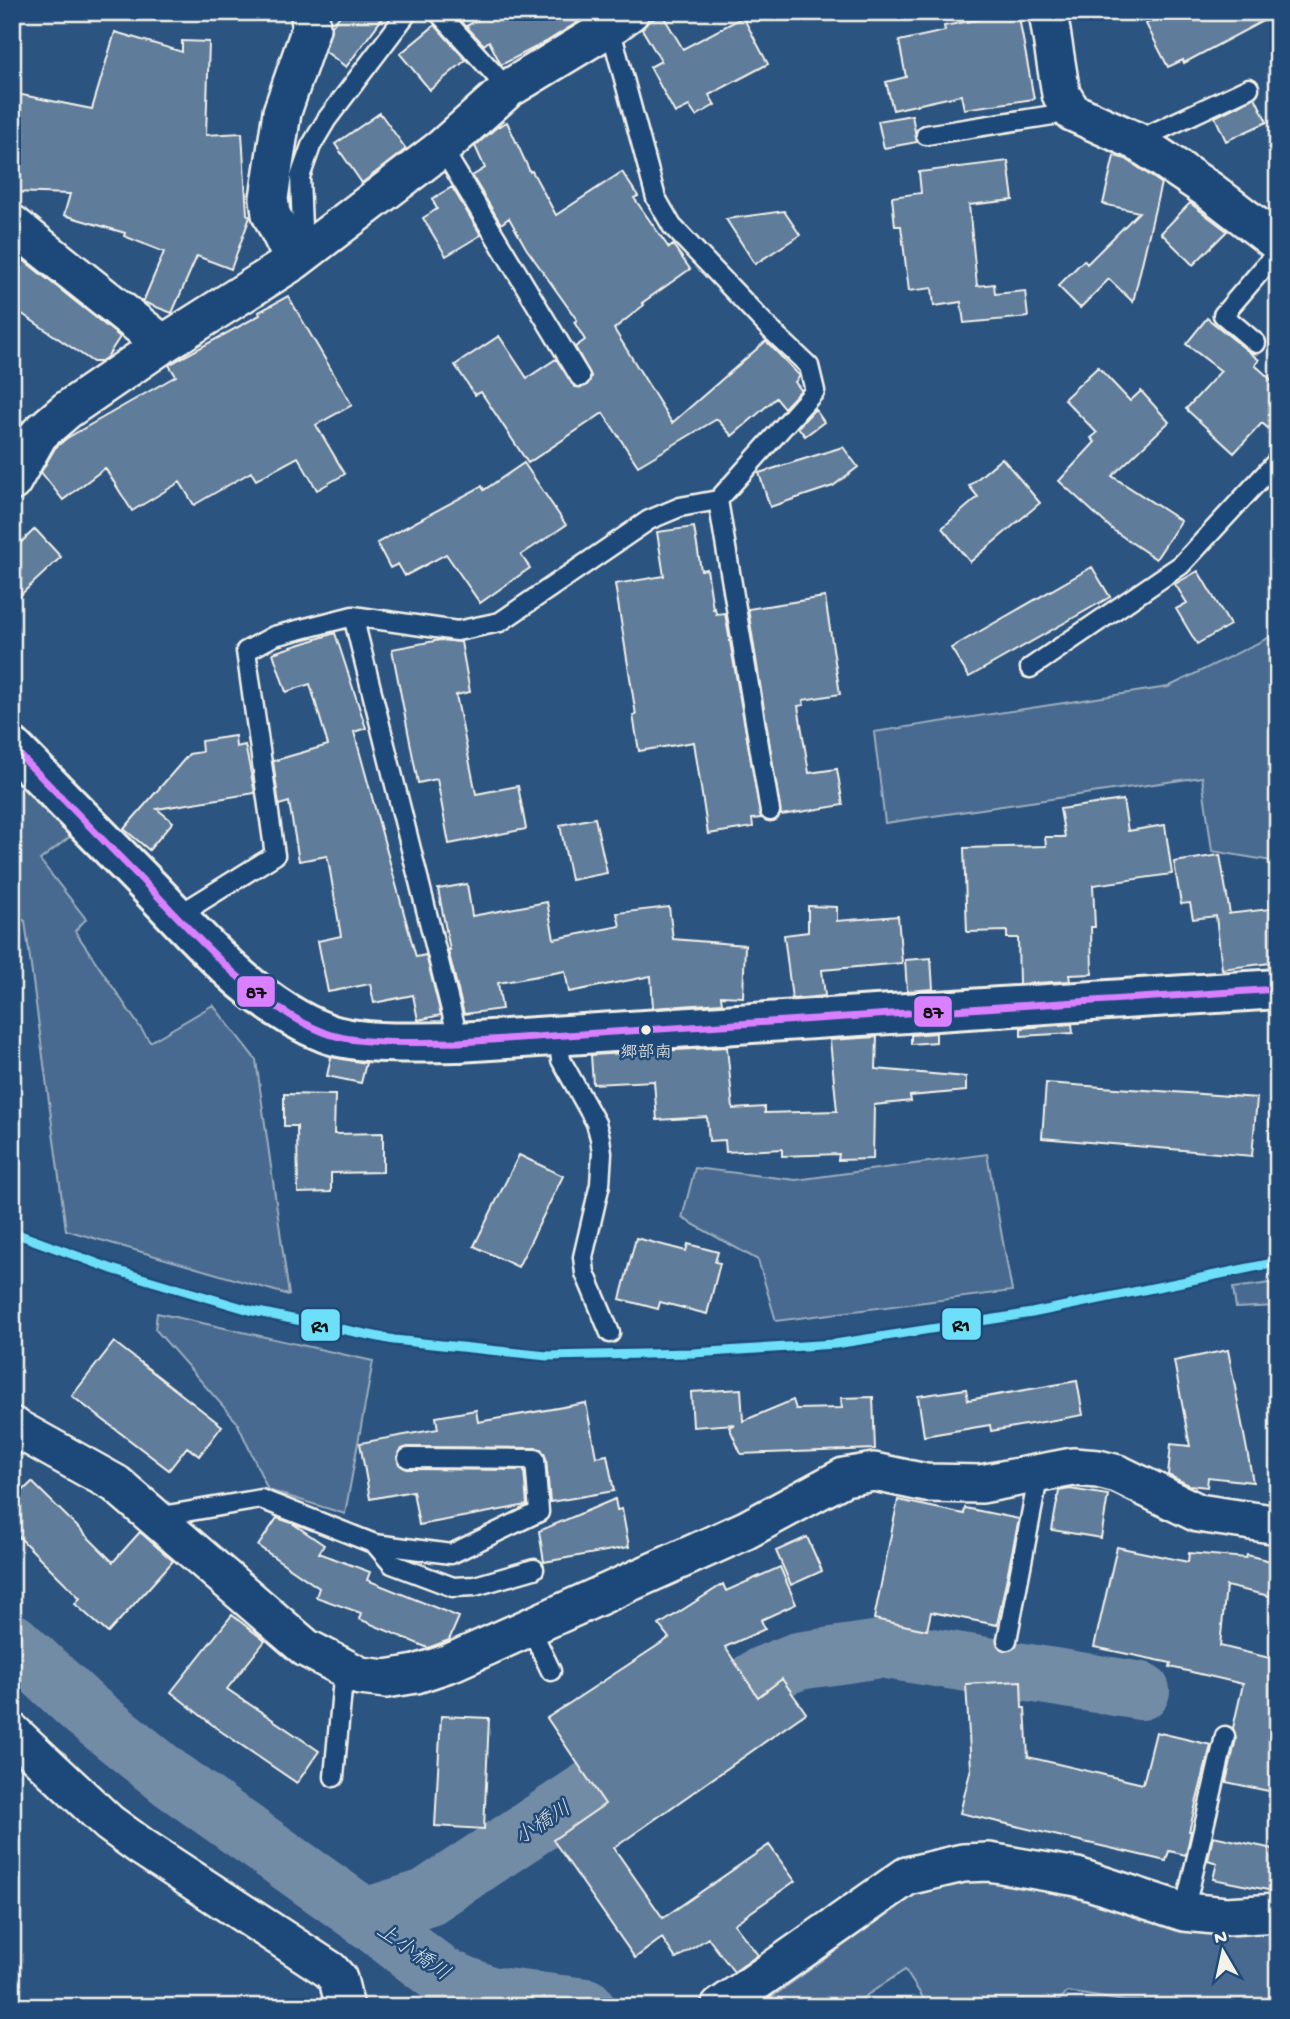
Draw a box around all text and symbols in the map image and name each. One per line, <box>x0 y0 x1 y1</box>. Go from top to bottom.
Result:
line badge: 87 <box>236 975 276 1008</box>
text: 87 <box>246 983 267 1006</box>
line badge: 87 <box>913 995 953 1028</box>
text: 87 <box>923 1003 944 1026</box>
marker: 郷部南 <box>639 1023 653 1037</box>
place label: 郷部南 <box>621 1043 672 1064</box>
line badge: R1 <box>941 1307 982 1341</box>
line badge: R1 <box>300 1308 341 1342</box>
text: R1 <box>951 1316 970 1339</box>
text: R1 <box>310 1317 329 1340</box>
water label: 小橋川 <box>510 1796 577 1853</box>
north arrow <box>1188 1918 1258 1988</box>
water label: 上小橋川 <box>370 1919 454 1988</box>
text: N <box>1213 1926 1229 1951</box>

